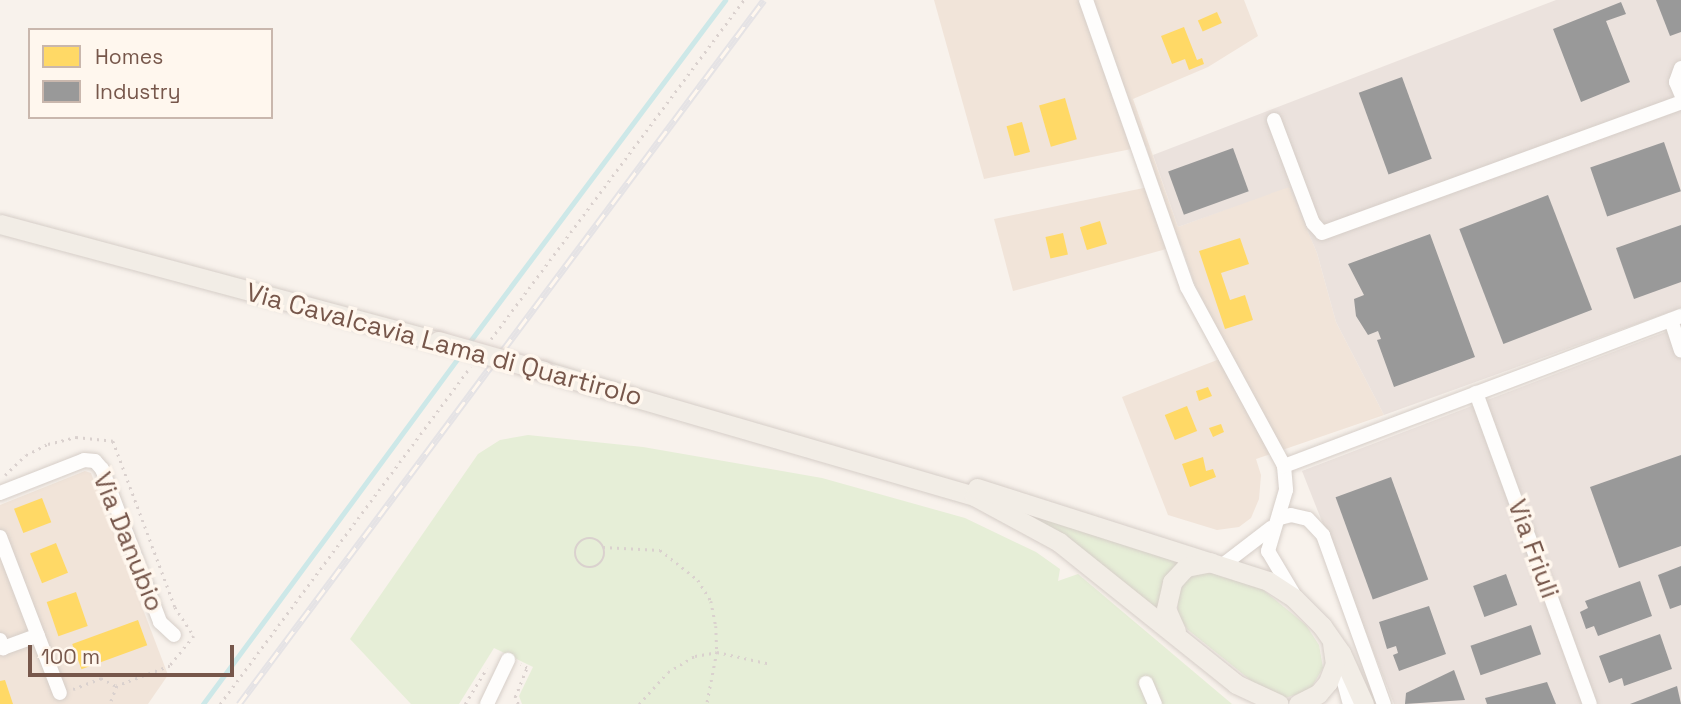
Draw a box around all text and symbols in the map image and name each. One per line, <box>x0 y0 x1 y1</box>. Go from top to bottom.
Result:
legend <box>28 28 273 119</box>
text: Homes <box>95 43 163 70</box>
text: Industry <box>95 78 181 105</box>
street label: Via Cavalcavia Lama di Quartirolo <box>242 277 646 413</box>
street label: Via Danubio <box>86 468 170 616</box>
street label: Via Friuli <box>1501 495 1565 603</box>
scale bar <box>32 630 238 674</box>
text: 100 m <box>41 643 100 670</box>

